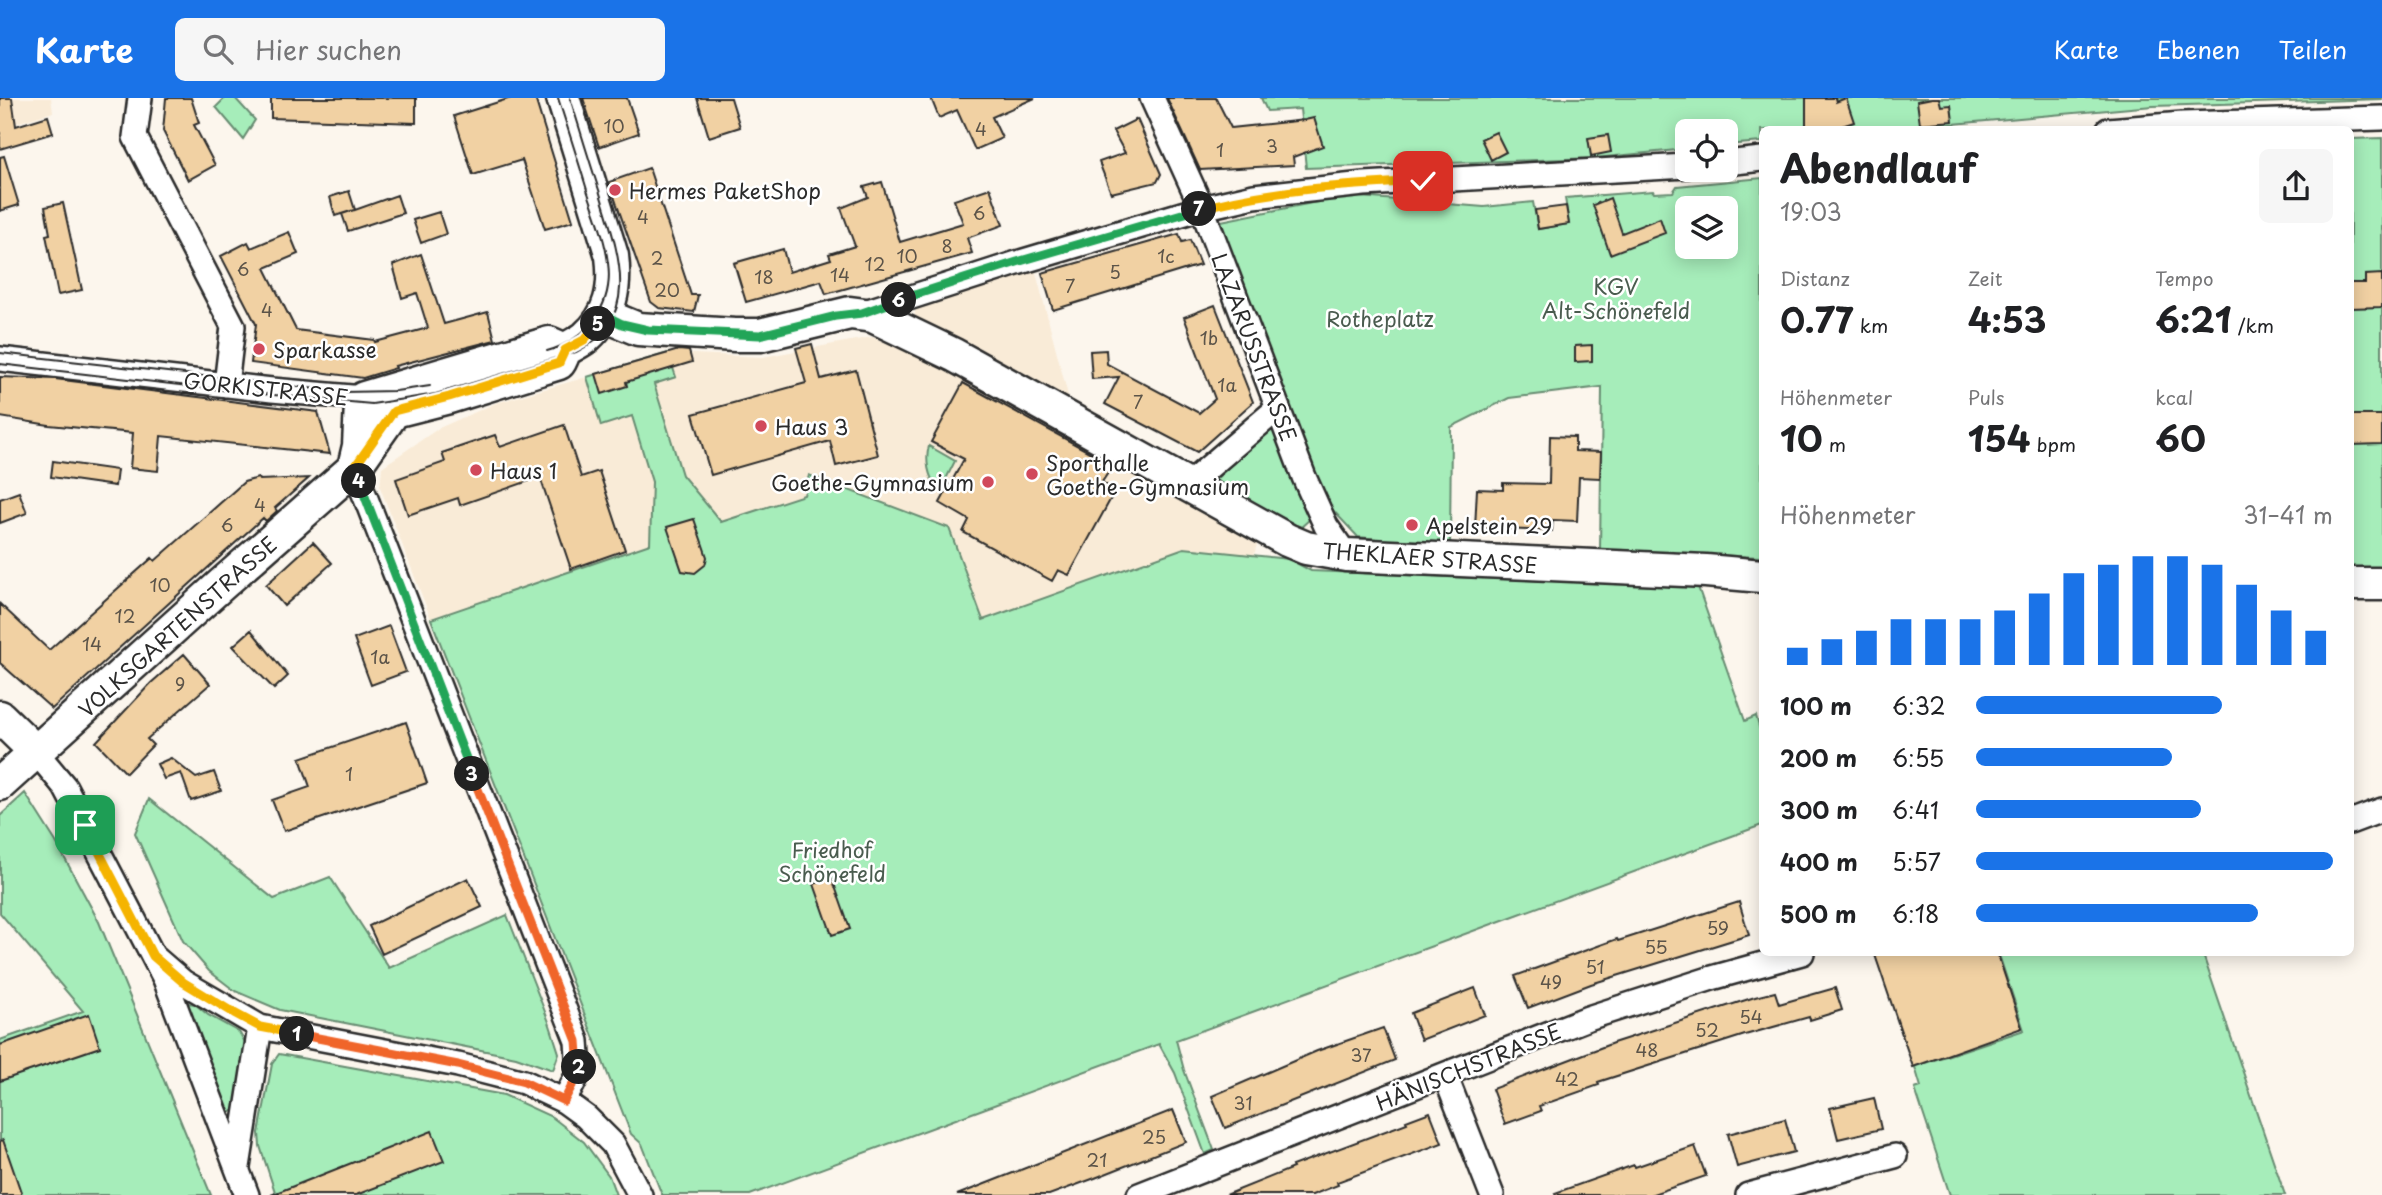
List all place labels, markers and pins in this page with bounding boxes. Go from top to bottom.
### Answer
pin [1393,151,1453,211]
place label: Hermes PaketShop [629,174,821,206]
marker: Hermes PaketShop [607,182,623,198]
pin: 7 [1182,192,1216,226]
pin: 6 [881,282,916,318]
pin: 5 [580,306,616,342]
place label: Sparkasse [273,333,377,365]
marker: Sparkasse [251,341,267,357]
place label: Haus 3 [775,410,848,442]
marker: Haus 3 [753,418,769,434]
place label: Sporthalle Goethe-Gymnasium [1046,446,1249,502]
place label: Haus 1 [490,454,557,486]
marker: Haus 1 [468,462,484,478]
pin: 4 [342,464,376,498]
place label: Goethe-Gymnasium [771,466,974,498]
marker: Sporthalle Goethe-Gymnasium [1024,466,1040,482]
marker: Goethe-Gymnasium [980,474,996,490]
place label: Apelstein 29 [1426,509,1552,541]
marker: Apelstein 29 [1404,517,1420,533]
pin: 3 [454,756,490,792]
pin [55,795,115,855]
pin: 1 [280,1016,314,1052]
pin: 2 [562,1049,596,1084]

